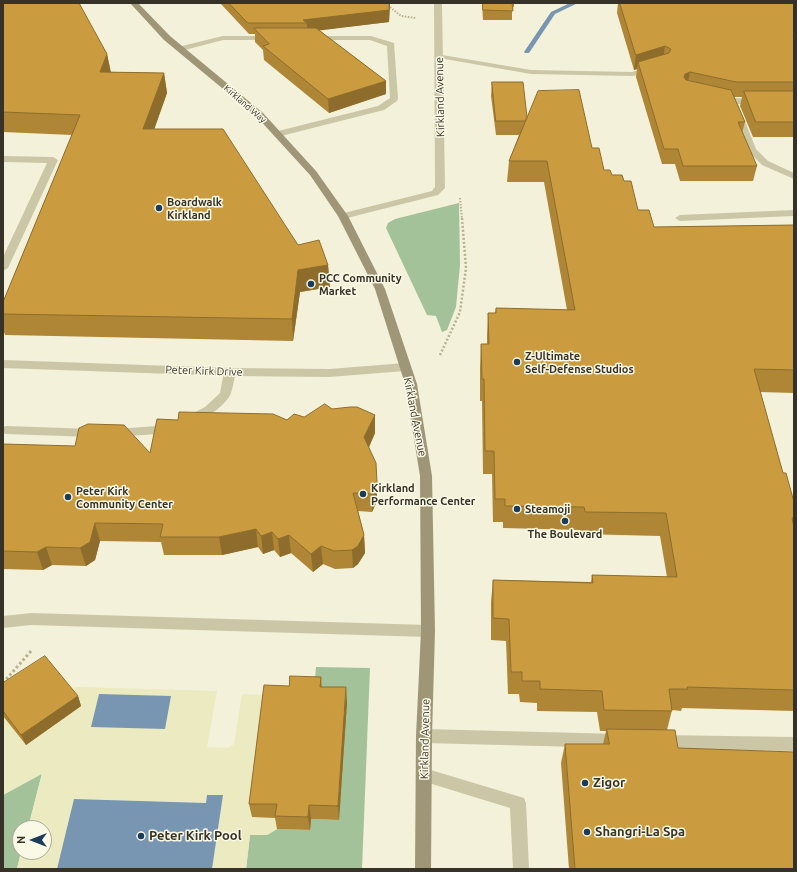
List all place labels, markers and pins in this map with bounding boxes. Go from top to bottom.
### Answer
place label: Boardwalk Kirkland [167,195,222,221]
marker: Boardwalk Kirkland [154,203,164,213]
place label: PCC Community Market [319,271,401,297]
marker: PCC Community Market [306,279,316,289]
place label: Z-Ultimate Self-Defense Studios [525,349,634,375]
marker: Z-Ultimate Self-Defense Studios [512,357,522,367]
place label: Kirkland Performance Center [371,481,475,507]
place label: Peter Kirk Community Center [76,484,173,510]
marker: Kirkland Performance Center [358,489,368,499]
marker: Peter Kirk Community Center [63,492,73,502]
place label: Steamoji [525,502,570,516]
marker: Steamoji [512,504,522,514]
marker: The Boulevard [560,516,570,526]
place label: The Boulevard [528,527,602,541]
place label: Zigor [593,775,625,791]
marker: Zigor [580,778,590,788]
place label: Shangri-La Spa [595,824,685,840]
marker: Shangri-La Spa [582,827,592,837]
place label: Peter Kirk Pool [149,828,242,844]
marker: Peter Kirk Pool [136,831,146,841]

